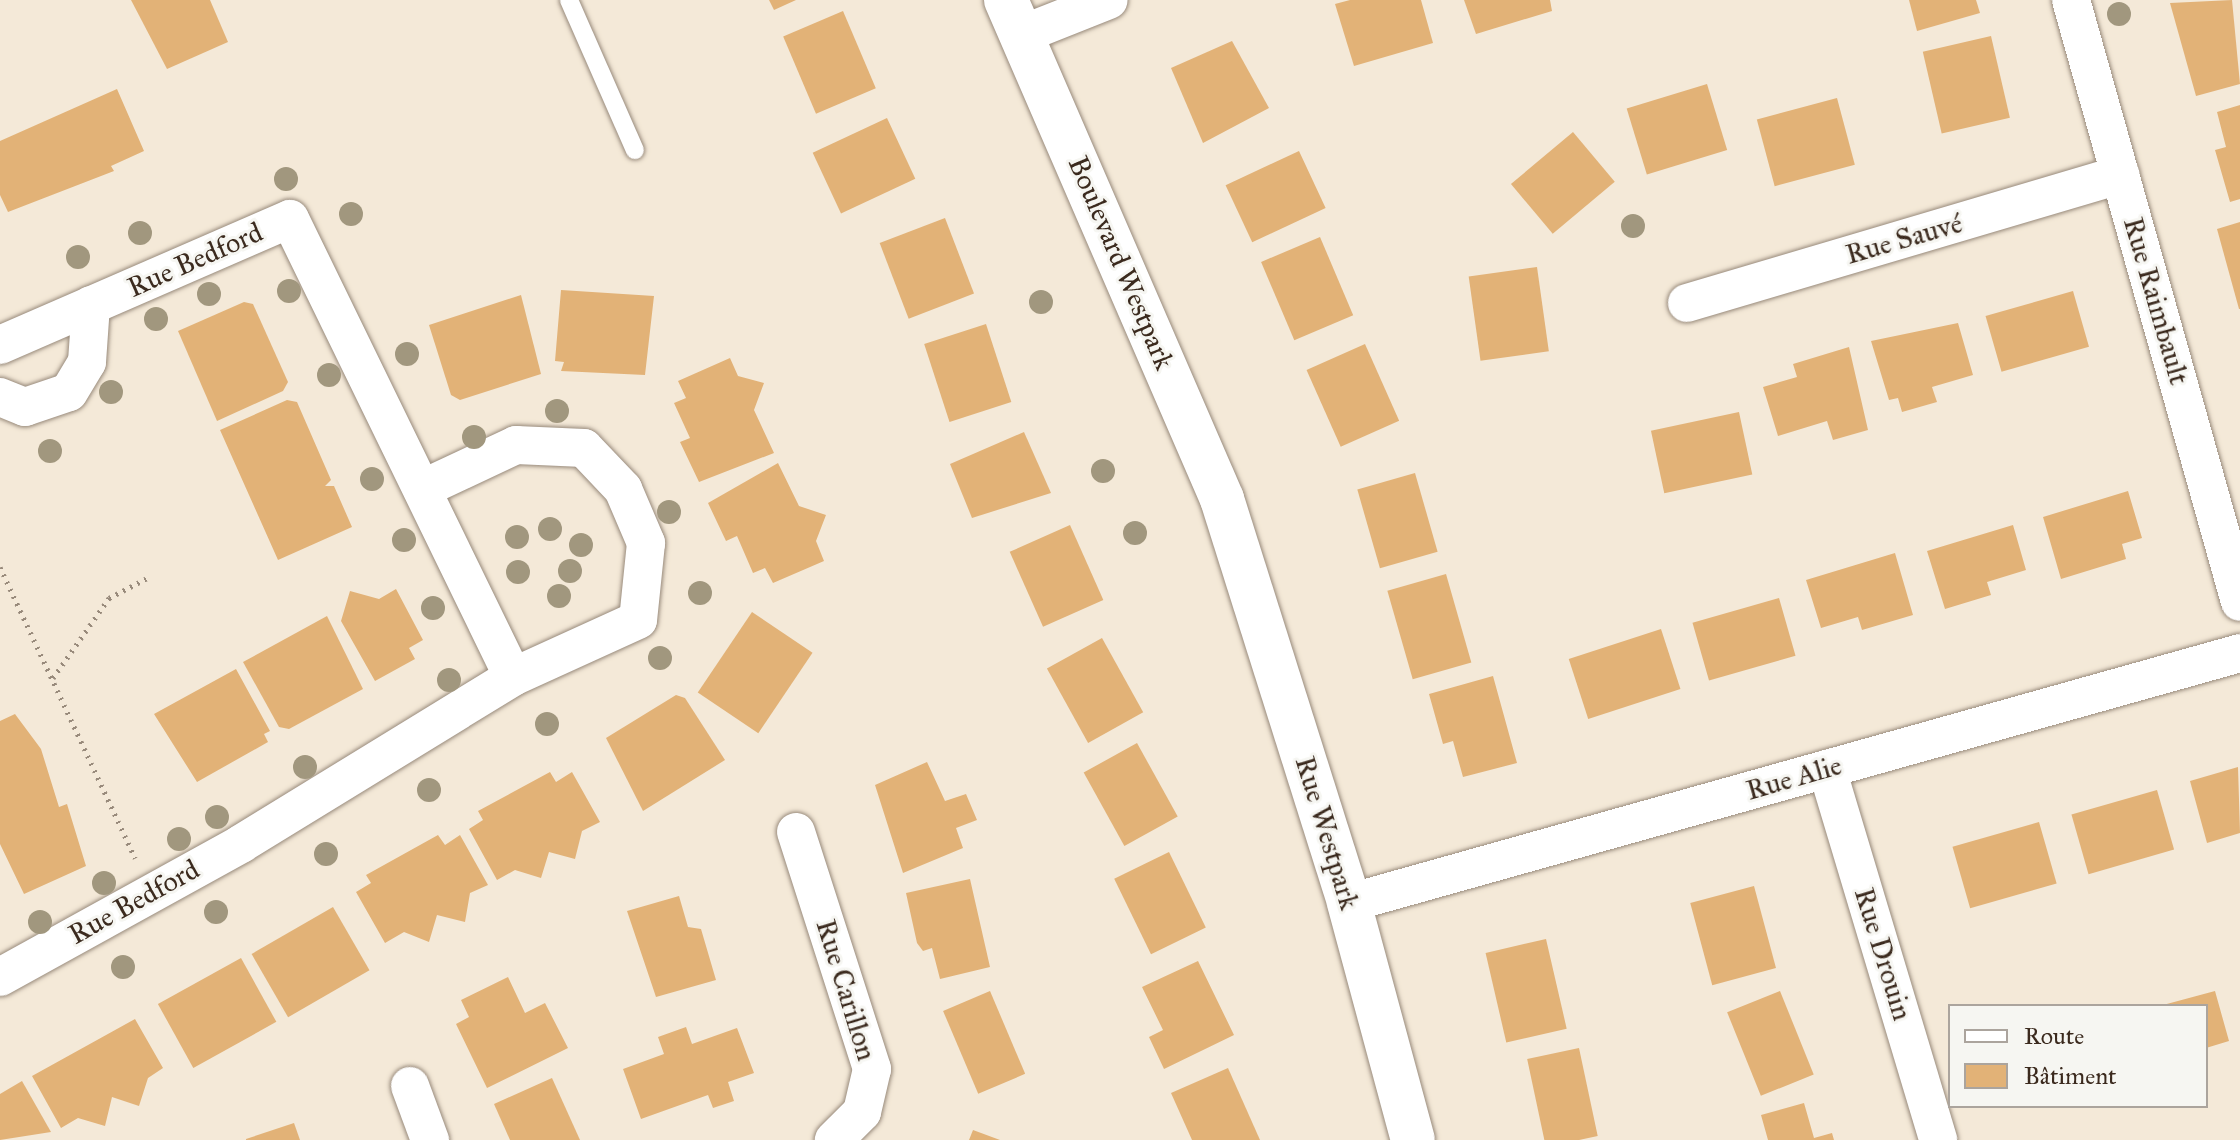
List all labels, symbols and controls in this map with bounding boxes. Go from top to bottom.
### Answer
street label: Boulevard Westpark [1061,151,1181,375]
street label: Rue Sauvé [1842,206,1966,272]
street label: Rue Raimbault [2116,214,2196,388]
street label: Rue Bedford [122,215,268,305]
street label: Rue Alie [1742,748,1846,808]
street label: Rue Westpark [1288,752,1366,914]
street label: Rue Bedford [63,852,205,952]
street label: Rue Drouin [1847,884,1919,1024]
street label: Rue Carillon [809,915,883,1065]
legend [1948,1004,2208,1108]
text: Route [2024,1021,2084,1051]
text: Bâtiment [2024,1061,2117,1091]

